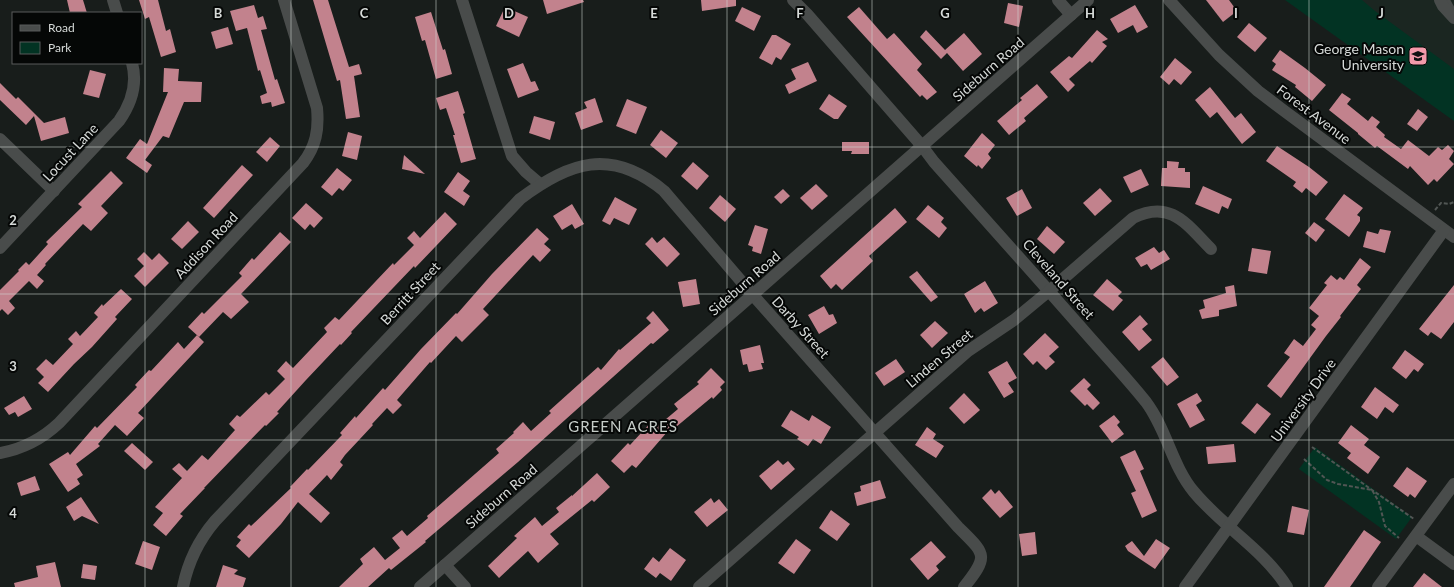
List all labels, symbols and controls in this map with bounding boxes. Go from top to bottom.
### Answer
text: B [214,5,223,21]
text: C [360,5,369,21]
text: D [504,5,514,21]
text: E [650,5,658,21]
text: F [796,5,804,21]
text: G [940,5,950,21]
text: H [1085,5,1095,21]
text: I [1234,5,1238,21]
text: J [1378,5,1384,21]
legend [12,12,142,64]
text: Road [48,20,75,35]
street label: Sideburn Road [949,33,1027,105]
text: Park [48,40,72,55]
place label: George Mason University [1314,40,1405,73]
school or university icon: George Mason University [1407,45,1429,67]
street label: Forest Avenue [1274,81,1354,147]
street label: Locust Lane [39,119,101,185]
street label: Addison Road [171,208,241,282]
text: 2 [9,212,17,228]
street label: Cleveland Street [1020,235,1098,323]
street label: Sideburn Road [705,247,783,319]
street label: Berritt Street [377,258,443,328]
street label: Darby Street [769,293,833,361]
street label: Linden Street [902,325,976,391]
street label: University Drive [1267,355,1339,445]
text: 3 [9,358,17,374]
district label: GREEN ACRES [568,417,678,435]
street label: Sideburn Road [462,460,540,532]
text: 4 [9,505,17,521]

